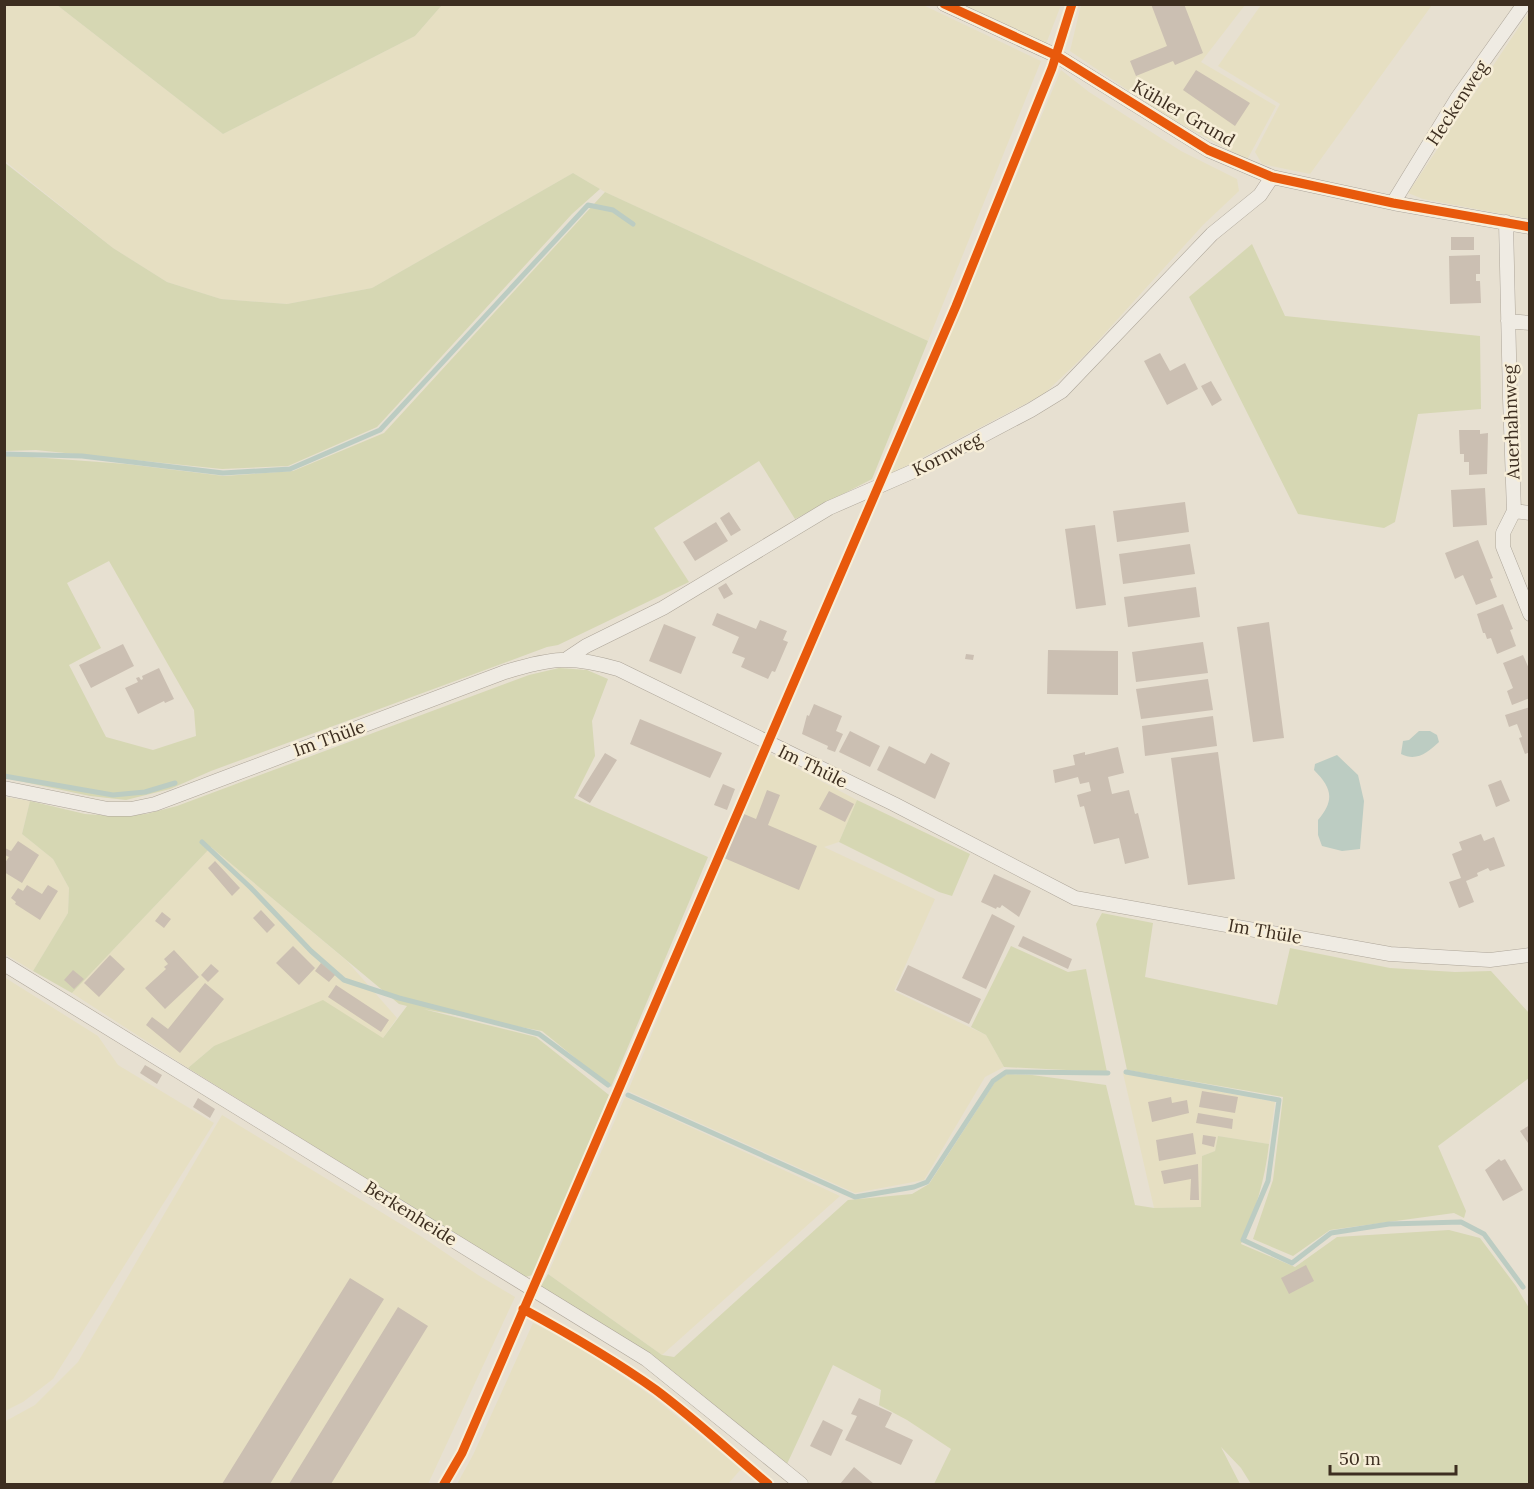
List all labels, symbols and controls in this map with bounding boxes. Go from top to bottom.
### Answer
street label: Heckenweg [1421,55,1494,150]
street label: Kühler Grund [1129,74,1240,152]
street label: Auerhahnweg [1497,363,1525,481]
street label: Kornweg [908,426,987,481]
street label: Im Thüle [290,714,368,762]
street label: Im Thüle [775,739,852,793]
street label: Im Thüle [1226,913,1304,949]
street label: Berkenheide [360,1175,462,1251]
scale bar [1330,1438,1456,1476]
text: 50 m [1339,1447,1381,1470]

